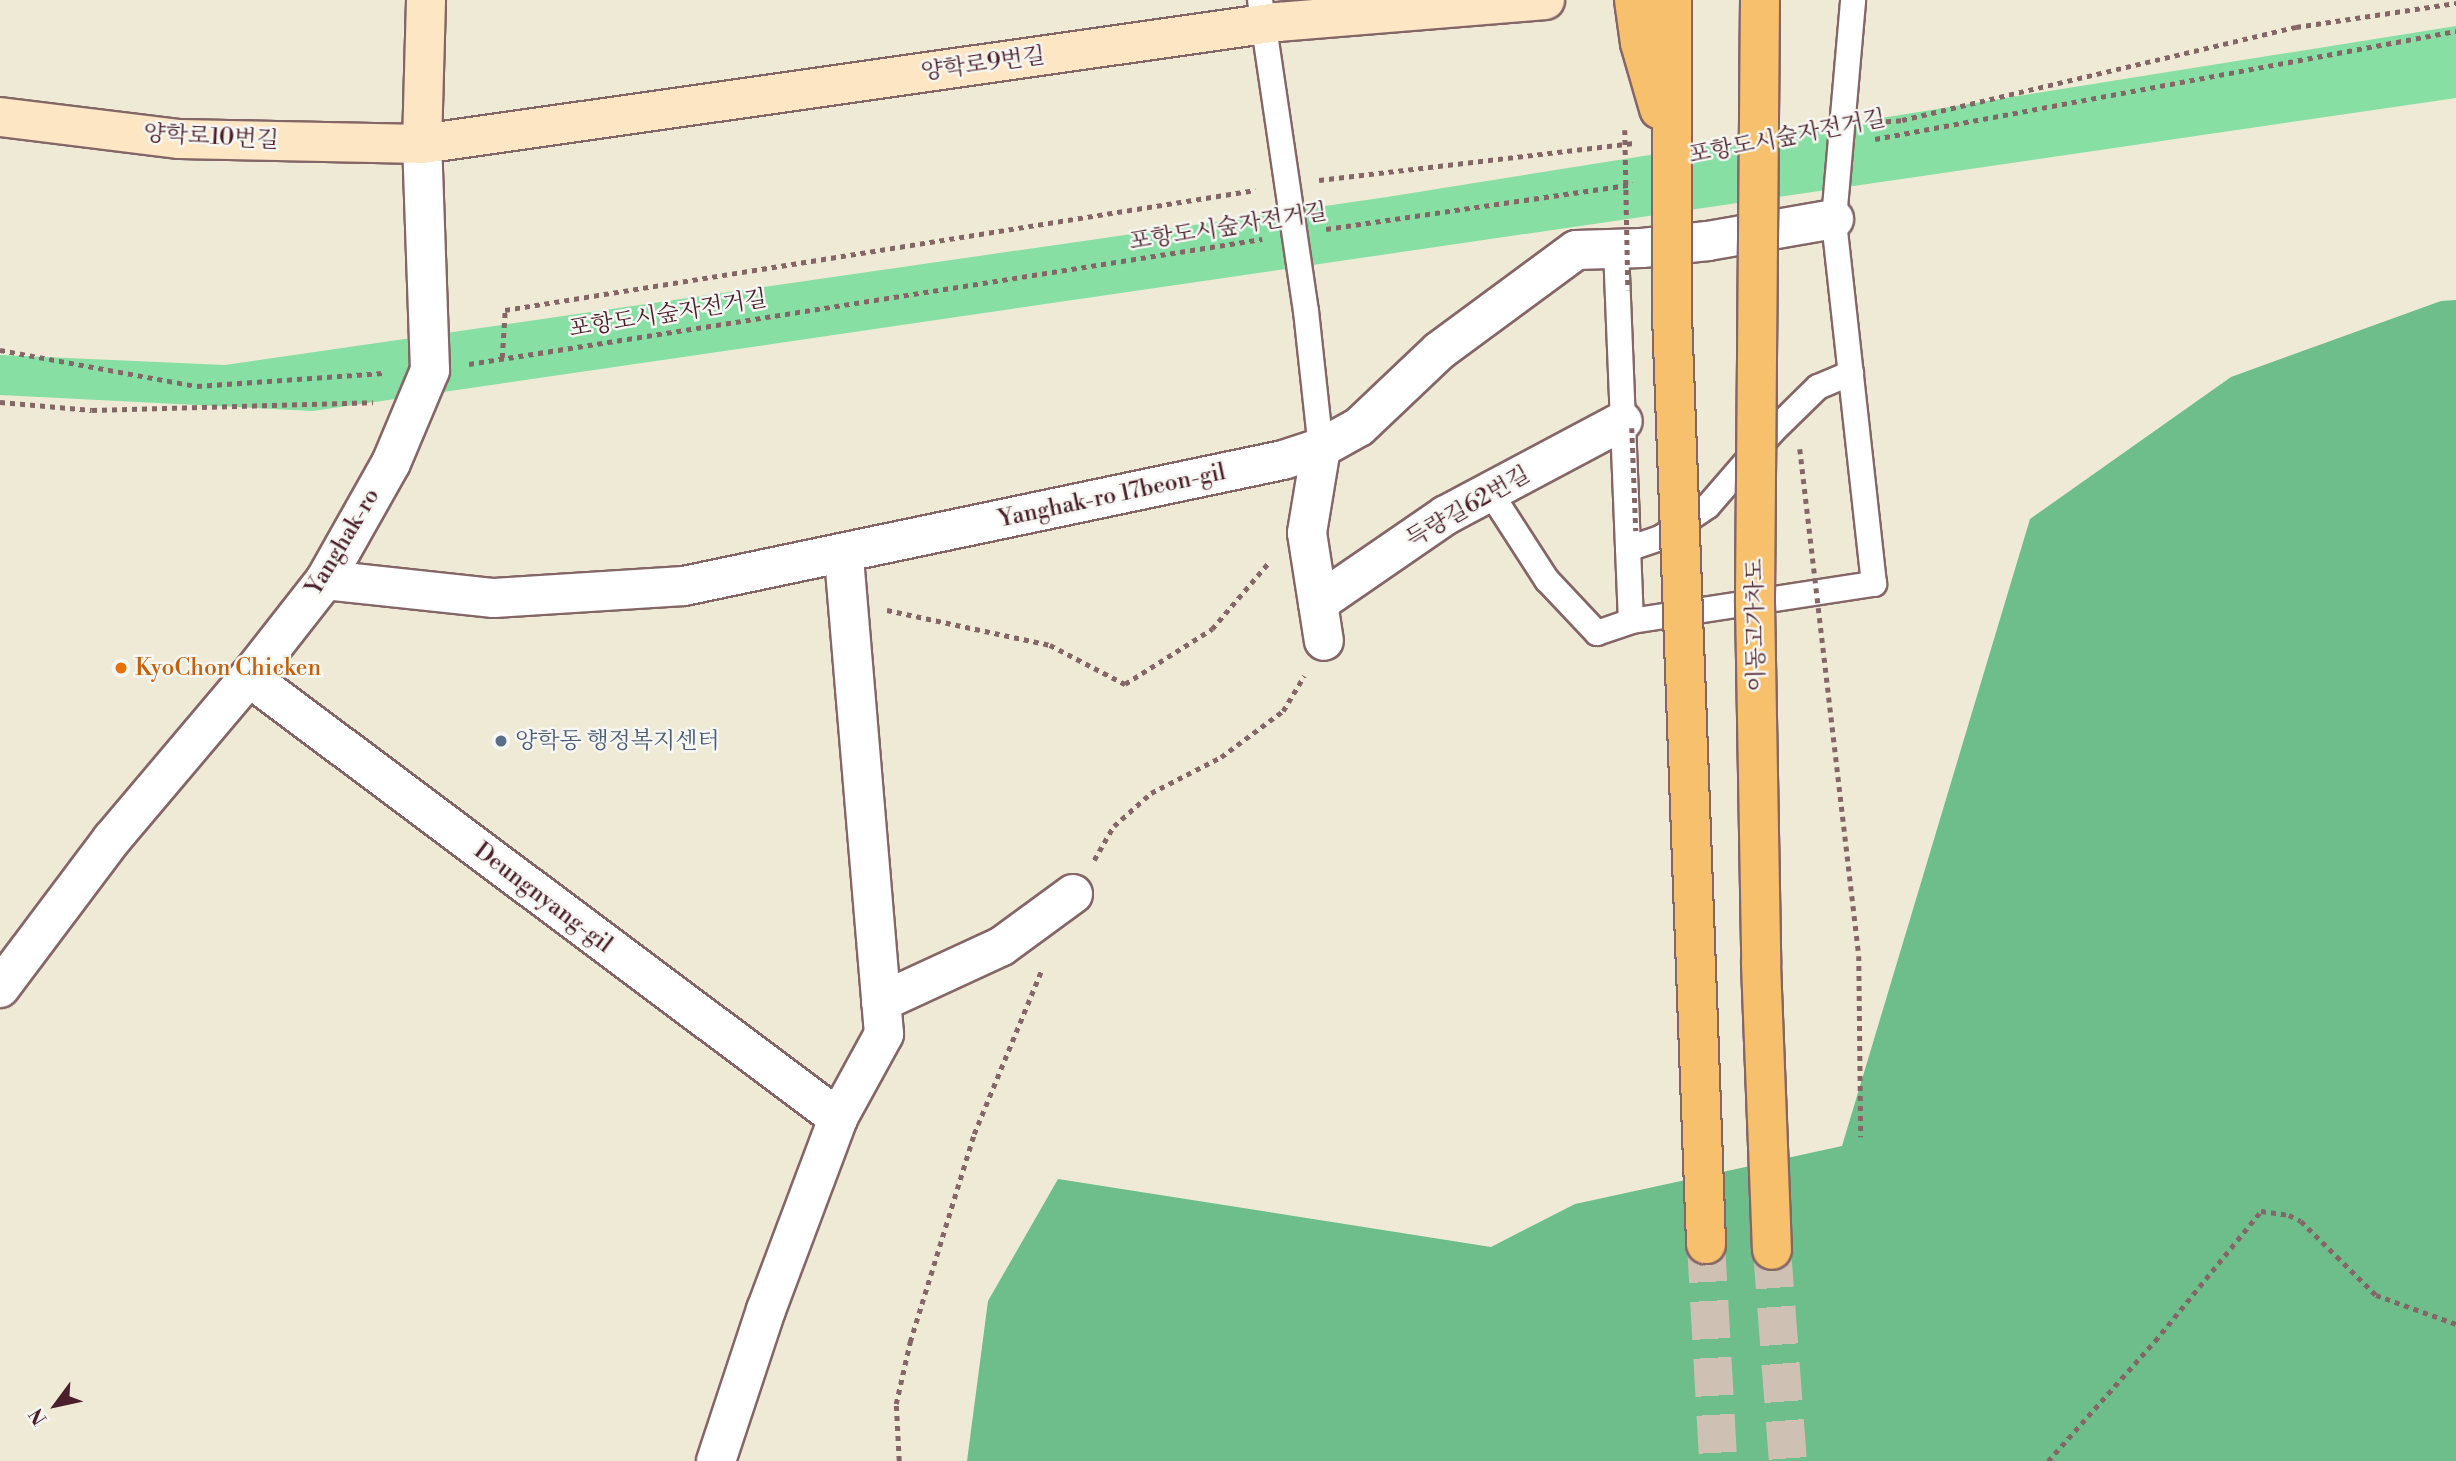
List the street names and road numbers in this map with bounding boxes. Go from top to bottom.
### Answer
street label: 양학로9번길 [919,42,1047,86]
street label: 포항도시숲자전거길 [1686,104,1888,170]
street label: 양학로10번길 [143,120,279,154]
street label: 포항도시숲자전거길 [1127,198,1329,256]
street label: 포항도시숲자전거길 [567,285,769,343]
street label: Yanghak-ro 17beon-gil [996,458,1228,534]
street label: 득량길62번길 [1401,461,1535,553]
street label: Yanghak-ro [300,484,386,600]
street label: 이동고가차도 [1741,558,1771,692]
street label: Deungnyang-gil [469,837,617,959]

